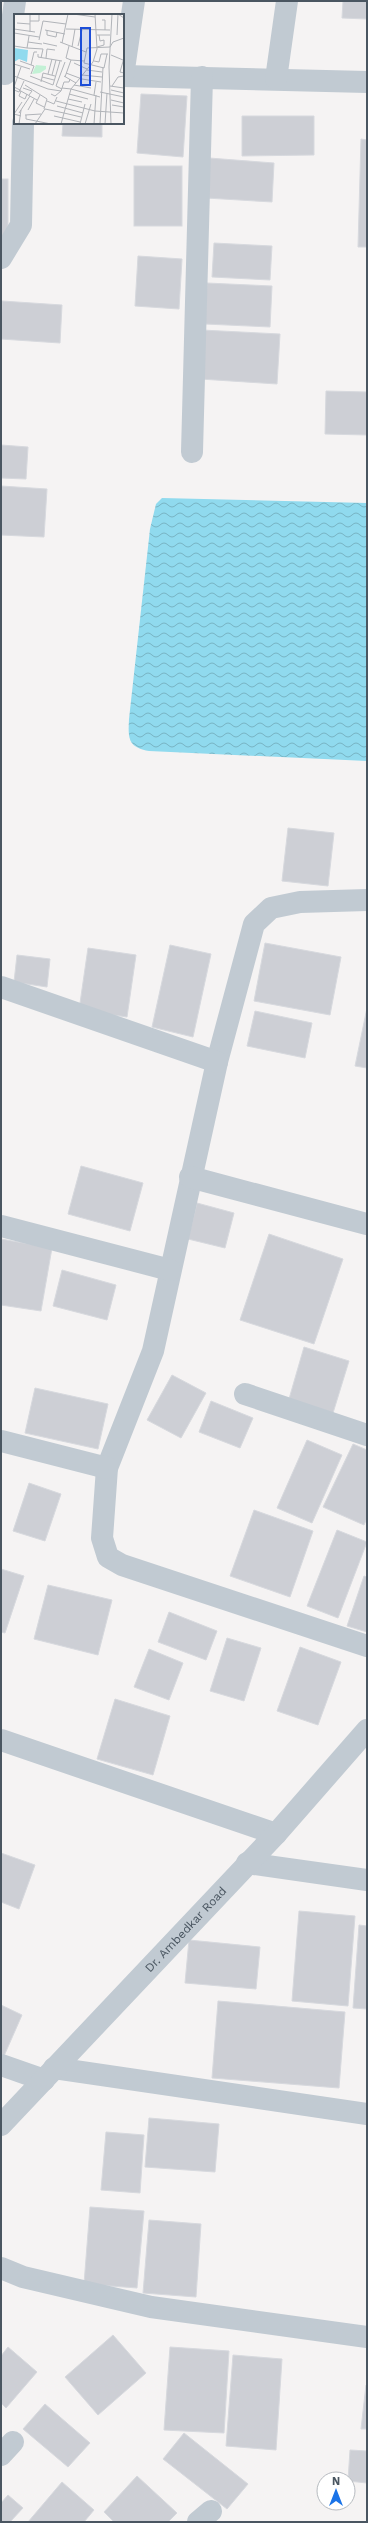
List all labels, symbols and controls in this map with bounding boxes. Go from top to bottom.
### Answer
inset map [14,14,124,124]
street label: Dr. Ambedkar Road [142,1884,229,1975]
north arrow [316,2471,356,2511]
text: N [332,2475,340,2488]

